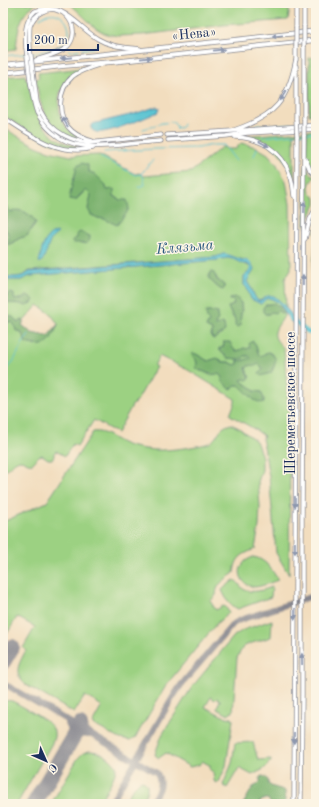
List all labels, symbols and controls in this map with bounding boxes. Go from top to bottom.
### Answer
street label: «Нева» [171,25,217,43]
scale bar [28,26,98,52]
one-way arrow [271,32,283,39]
text: 200 m [34,35,68,47]
one-way arrow [213,47,225,54]
one-way arrow [60,55,73,61]
one-way arrow [140,55,152,61]
one-way arrow [280,90,287,102]
one-way arrow [62,116,69,128]
one-way arrow [258,141,269,147]
one-way arrow [300,201,307,213]
water label: Клязьма [155,238,214,258]
one-way arrow [300,273,306,286]
street label: Шереметьевское шоссе [284,331,298,475]
one-way arrow [292,496,298,509]
one-way arrow [292,542,298,555]
one-way arrow [292,608,298,621]
one-way arrow [299,652,305,665]
one-way arrow [291,732,297,745]
north arrow [26,741,66,781]
text: С [46,761,58,773]

